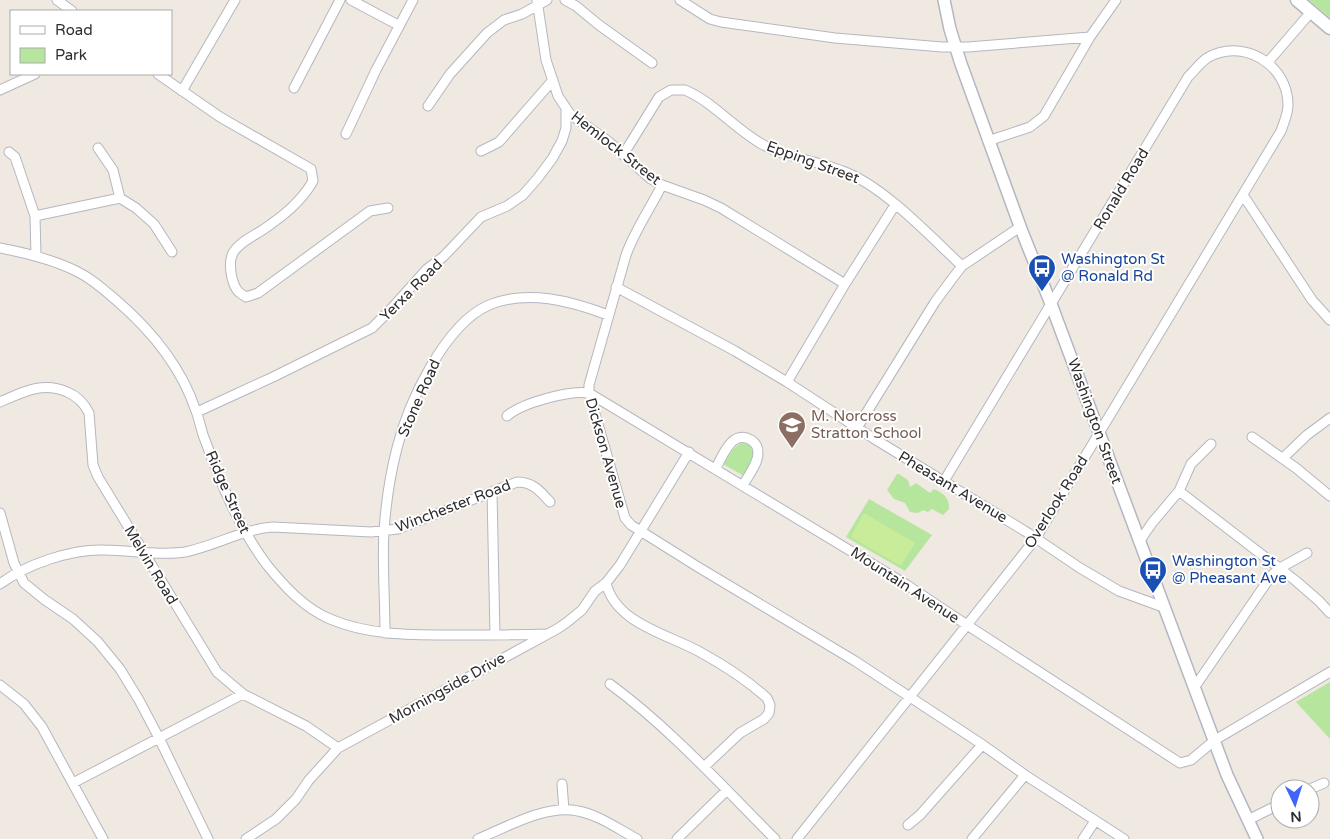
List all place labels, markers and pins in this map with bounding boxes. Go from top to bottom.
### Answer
place label: Washington St @ Ronald Rd [1061,250,1165,285]
bus stop icon: Washington St @ Ronald Rd [1027,253,1057,292]
place label: M. Norcross Stratton School [811,407,922,442]
school or university icon: M. Norcross Stratton School [777,410,807,449]
place label: Washington St @ Pheasant Ave [1172,552,1287,587]
bus stop icon: Washington St @ Pheasant Ave [1138,555,1168,594]

